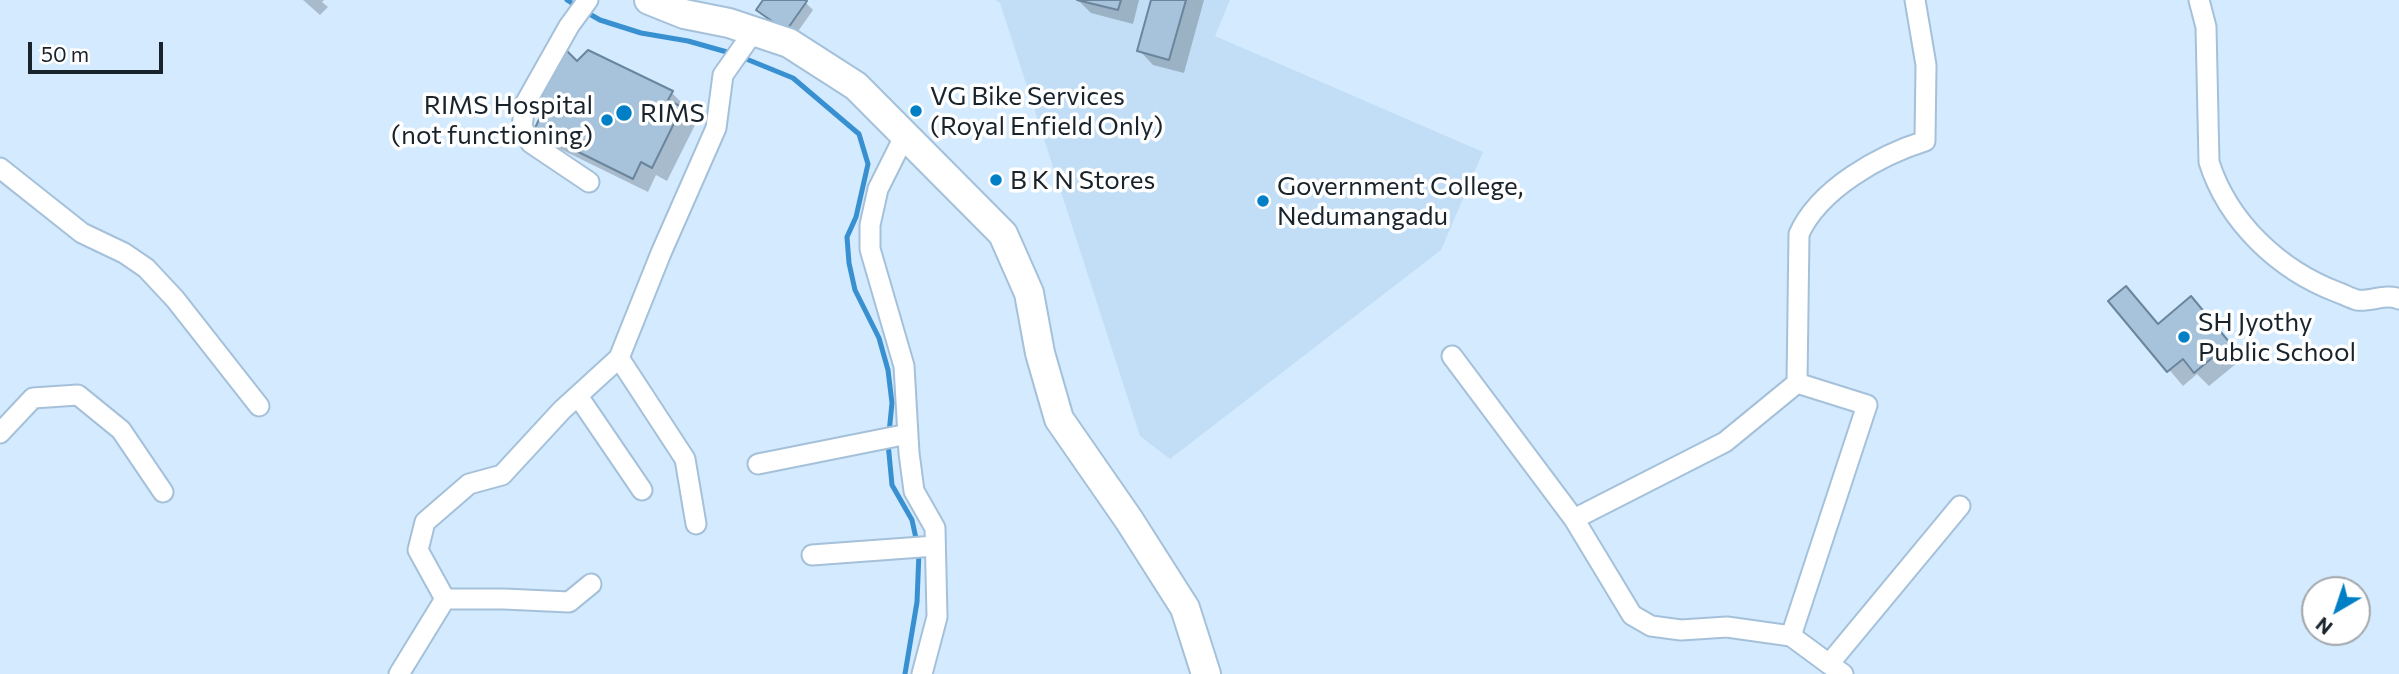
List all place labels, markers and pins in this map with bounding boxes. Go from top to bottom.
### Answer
place label: VG Bike Services (Royal Enfield Only) [930,80,1163,142]
place label: RIMS Hospital (not functioning) [391,89,593,150]
place label: RIMS [640,97,705,129]
marker: RIMS [614,103,634,123]
marker: VG Bike Services (Royal Enfield Only) [908,103,924,119]
marker: RIMS Hospital (not functioning) [599,112,615,128]
place label: B K N Stores [1010,164,1155,196]
place label: Government College, Nedumangadu [1277,170,1524,232]
marker: B K N Stores [988,172,1004,188]
marker: Government College, Nedumangadu [1255,193,1271,209]
place label: SH Jyothy Public School [2198,306,2356,368]
marker: SH Jyothy Public School [2176,329,2192,345]

